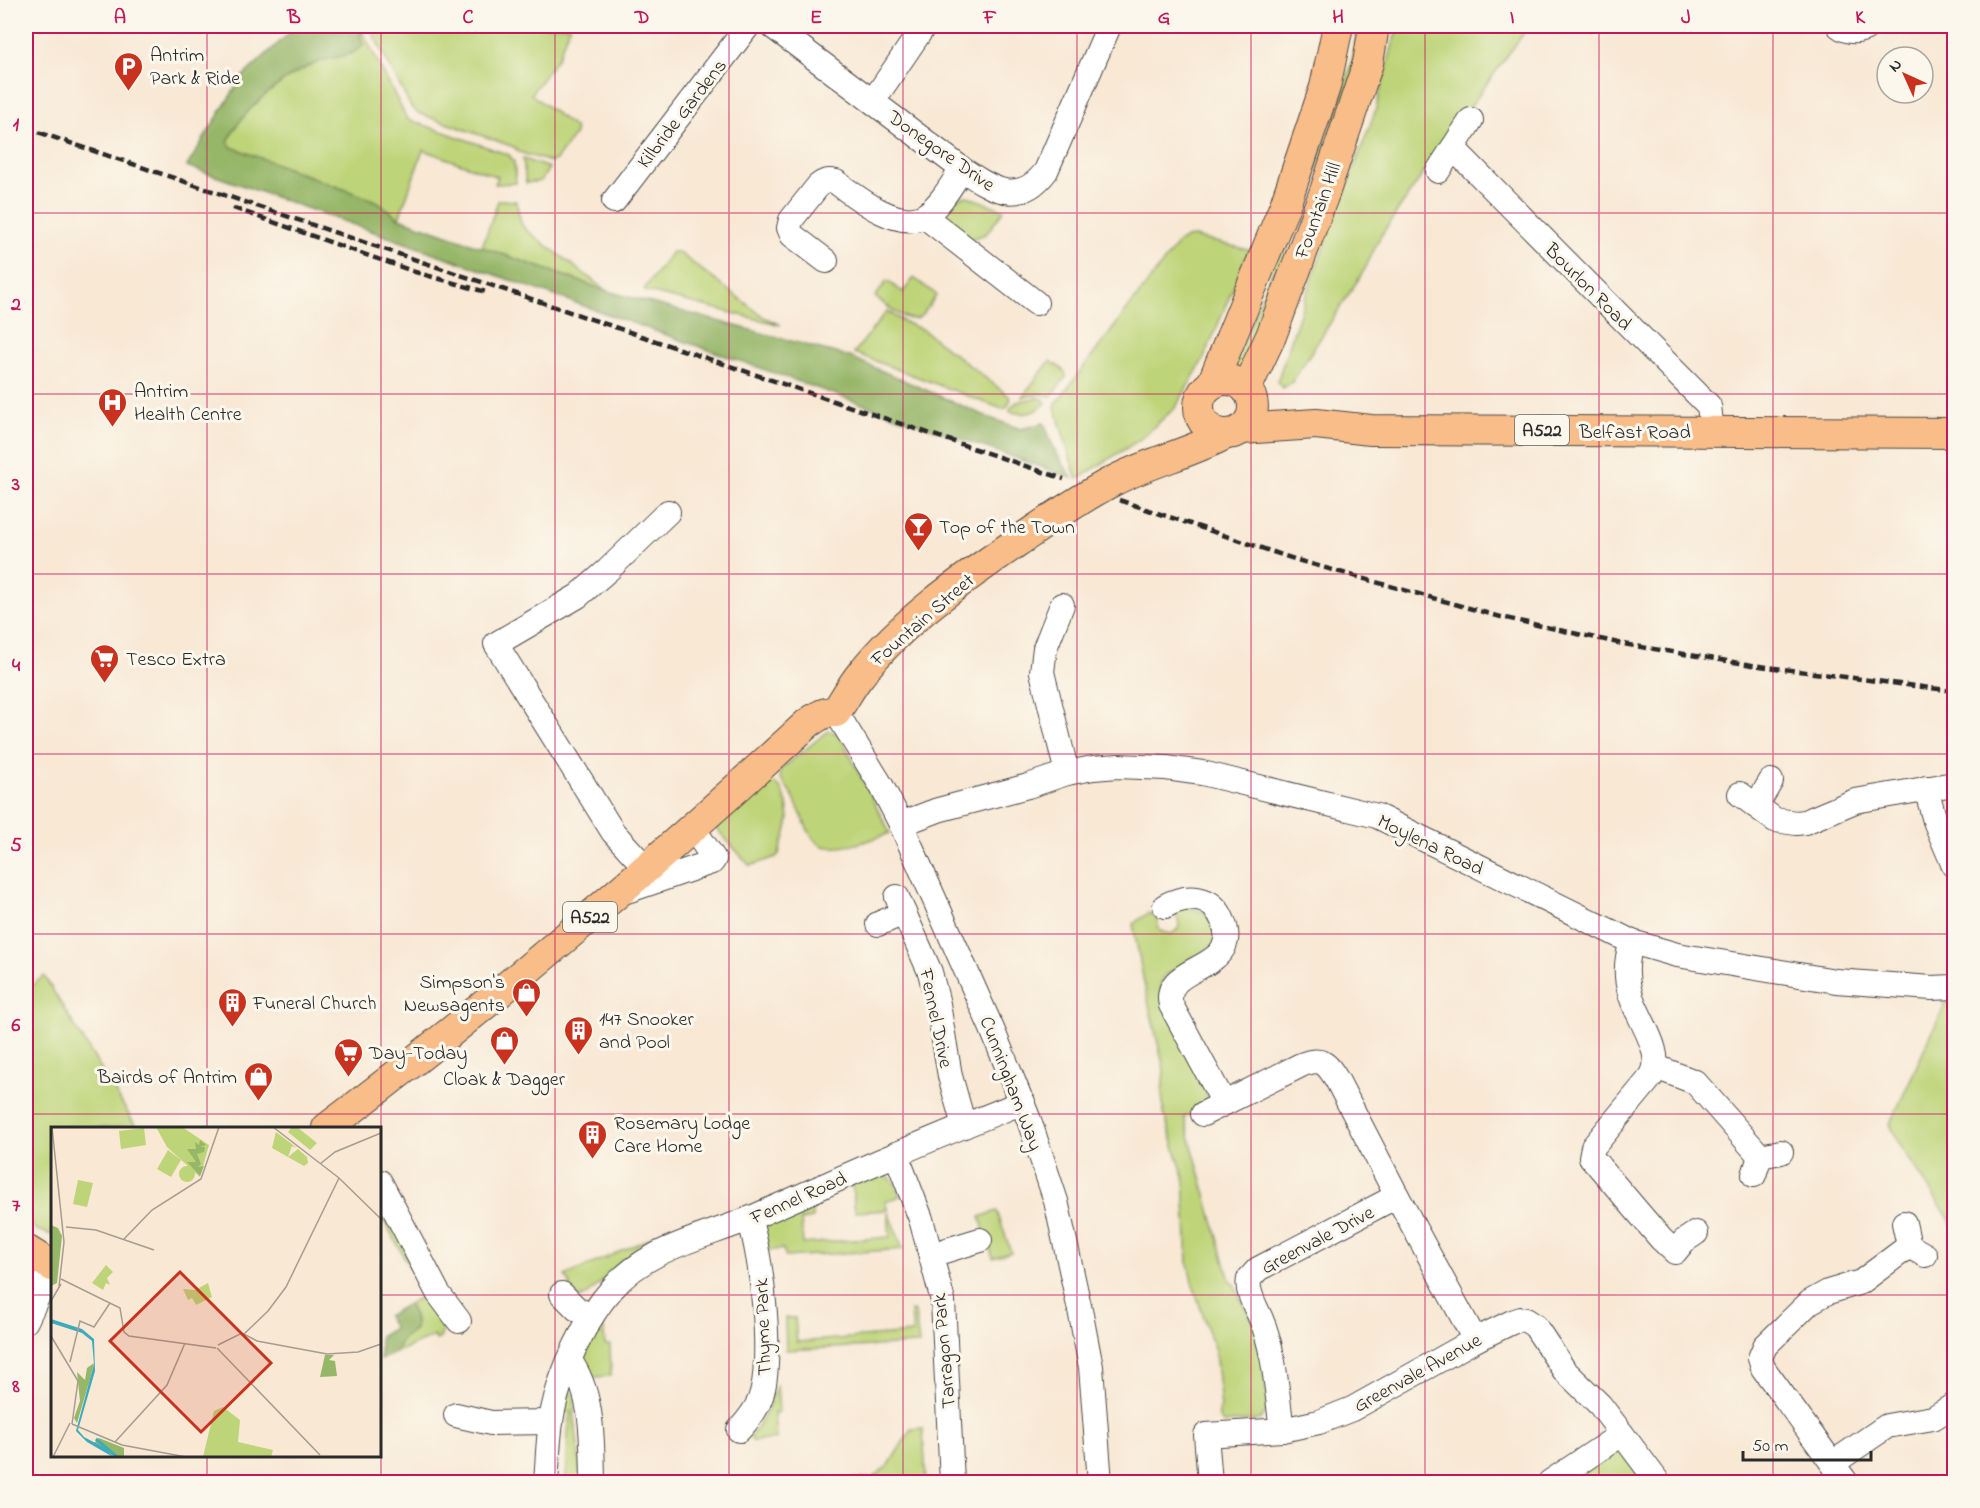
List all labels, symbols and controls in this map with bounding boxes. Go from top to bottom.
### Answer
text: A [114,4,126,33]
text: B [286,4,301,33]
text: C [463,4,474,33]
text: D [634,4,649,33]
text: E [810,4,822,33]
text: F [983,4,997,33]
text: G [1158,4,1171,33]
text: H [1332,4,1344,33]
text: I [1510,4,1515,33]
text: J [1681,4,1691,33]
text: K [1855,4,1866,33]
place label: Antrim Park & Ride [150,42,240,94]
north arrow [1875,45,1935,105]
parking icon: Antrim Park & Ride [113,50,145,92]
text: N [1883,53,1908,78]
street label: Kilbride Gardens [631,54,735,175]
street label: Donegore Drive [880,104,1000,201]
text: 1 [13,111,20,140]
street label: Fountain Hill [1288,159,1350,264]
street label: Bourlon Road [1536,237,1638,338]
text: 2 [10,291,21,320]
place label: Antrim Health Centre [134,378,242,430]
hospital icon: Antrim Health Centre [97,386,129,428]
road number: A522 [1515,415,1569,445]
street label: Belfast Road [1578,419,1691,448]
text: 3 [11,471,20,500]
bar icon: Top of the Town [902,510,934,552]
place label: Top of the Town [939,514,1075,543]
street label: Fountain Street [865,567,982,675]
supermarket icon: Tesco Extra [89,642,121,684]
place label: Tesco Extra [126,646,226,675]
text: 4 [12,652,21,681]
street label: Moylena Road [1372,808,1488,885]
text: 5 [10,832,22,861]
road number: A522 [563,902,617,932]
street label: Fennel Drive [910,965,959,1071]
place label: Simpson's Newsagents [404,969,505,1022]
shop icon: Simpson's Newsagents [510,976,542,1018]
building icon: Funeral Church [216,986,248,1028]
place label: Funeral Church [252,990,377,1019]
place label: 147 Snooker and Pool [599,1006,694,1058]
text: 6 [12,1012,21,1041]
street label: Cunningham Way [970,1012,1049,1156]
building icon: 147 Snooker and Pool [562,1014,594,1056]
shop icon: Cloak & Dagger [488,1024,520,1066]
supermarket icon: Day-Today [332,1036,364,1078]
place label: Day-Today [368,1040,467,1069]
shop icon: Bairds of Antrim [242,1060,274,1102]
place label: Bairds of Antrim [97,1064,237,1093]
place label: Cloak & Dagger [443,1066,566,1096]
place label: Rosemary Lodge Care Home [614,1110,750,1162]
building icon: Rosemary Lodge Care Home [577,1118,609,1160]
inset map [51,1127,381,1457]
street label: Fennel Road [745,1165,852,1234]
text: 7 [12,1192,21,1221]
street label: Greenvale Drive [1257,1199,1380,1283]
street label: Thyme Park [748,1277,781,1376]
street label: Tarragon Park [926,1291,966,1410]
street label: Greenvale Avenue [1349,1327,1487,1421]
text: 8 [11,1373,20,1402]
scale bar [1743,1424,1870,1462]
text: 50 m [1752,1434,1789,1460]

